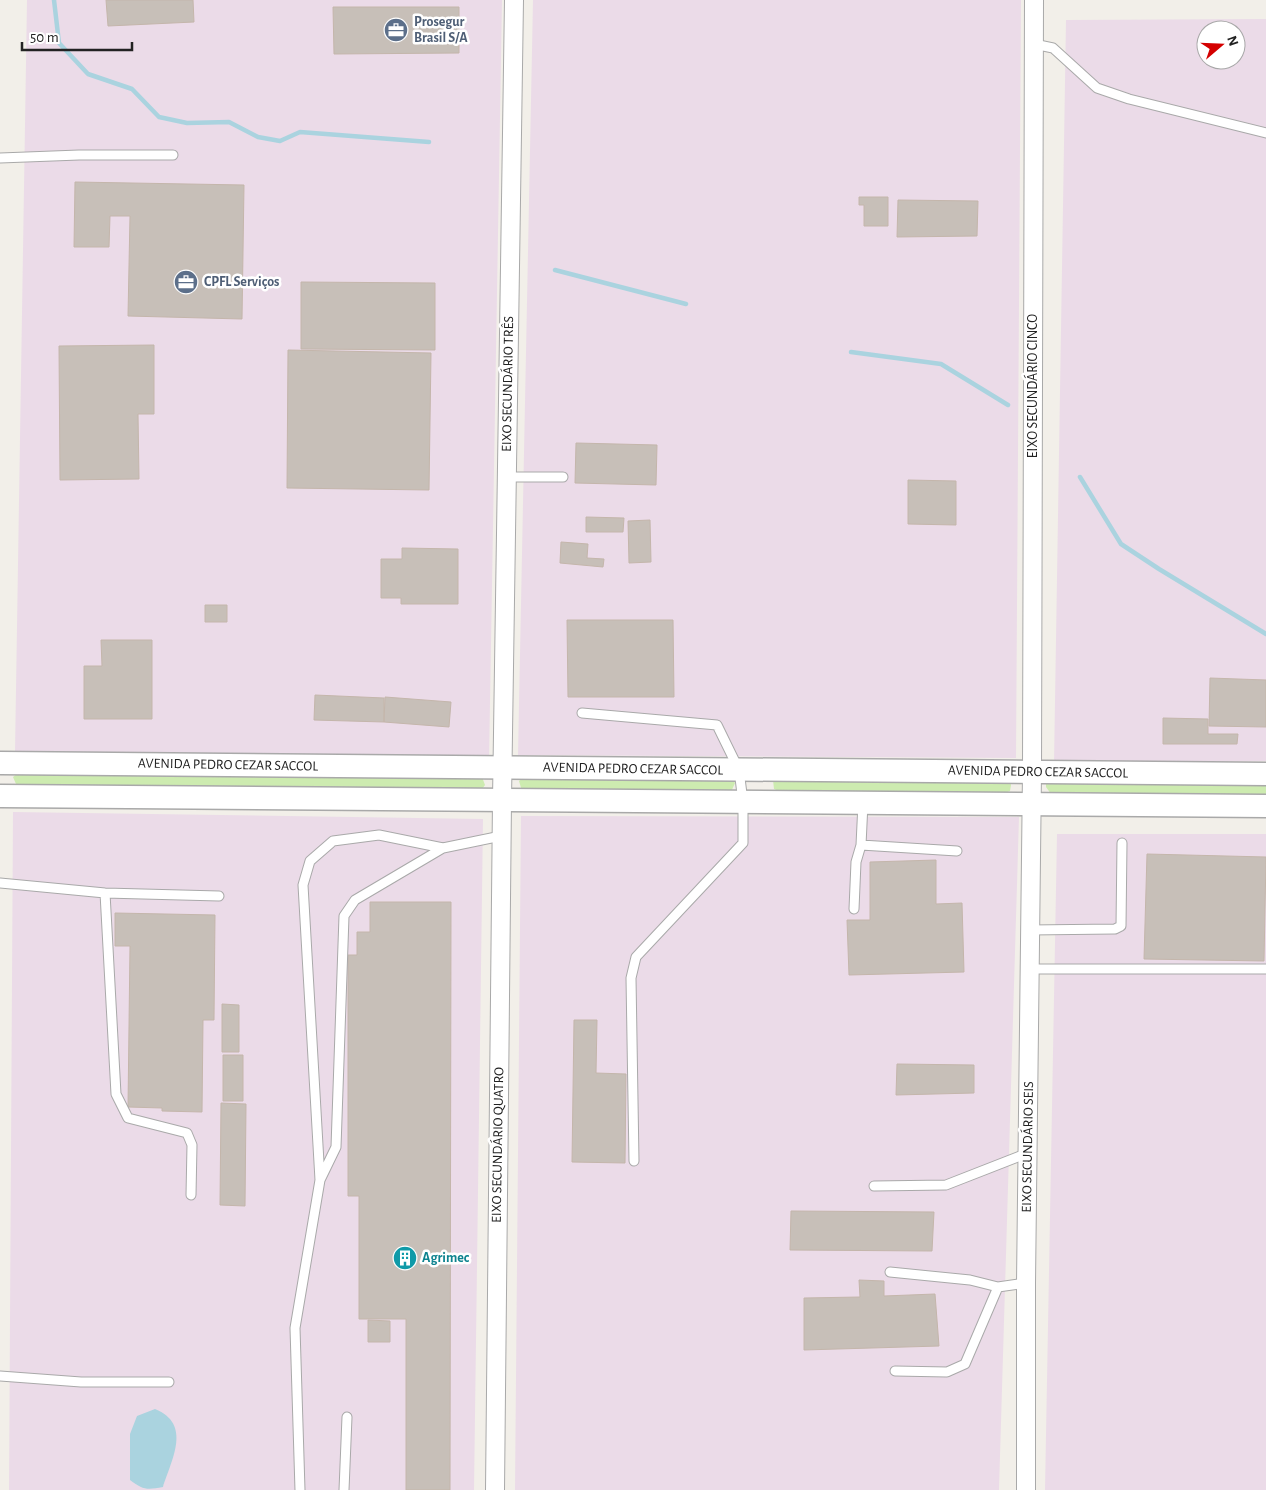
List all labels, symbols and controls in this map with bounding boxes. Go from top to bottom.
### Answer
place label: Prosegur Brasil S/A [414,15,468,45]
office icon: Prosegur Brasil S/A [383,17,409,43]
scale bar [22,20,132,52]
north arrow [1196,20,1246,70]
text: 50 m [30,30,59,45]
text: N [1224,34,1241,48]
office icon: CPFL Serviços [173,269,199,295]
place label: CPFL Serviços [204,275,279,289]
street label: EIXO SECUNDÁRIO CINCO [1023,314,1040,458]
street label: EIXO SECUNDÁRIO TRÊS [497,316,516,452]
street label: AVENIDA PEDRO CEZAR SACCOL [138,756,318,774]
street label: AVENIDA PEDRO CEZAR SACCOL [543,760,723,778]
street label: AVENIDA PEDRO CEZAR SACCOL [948,763,1128,781]
street label: EIXO SECUNDÁRIO QUATRO [487,1067,506,1223]
street label: EIXO SECUNDÁRIO SEIS [1017,1081,1036,1213]
building icon: Agrimec [392,1245,418,1271]
place label: Agrimec [422,1251,470,1265]

